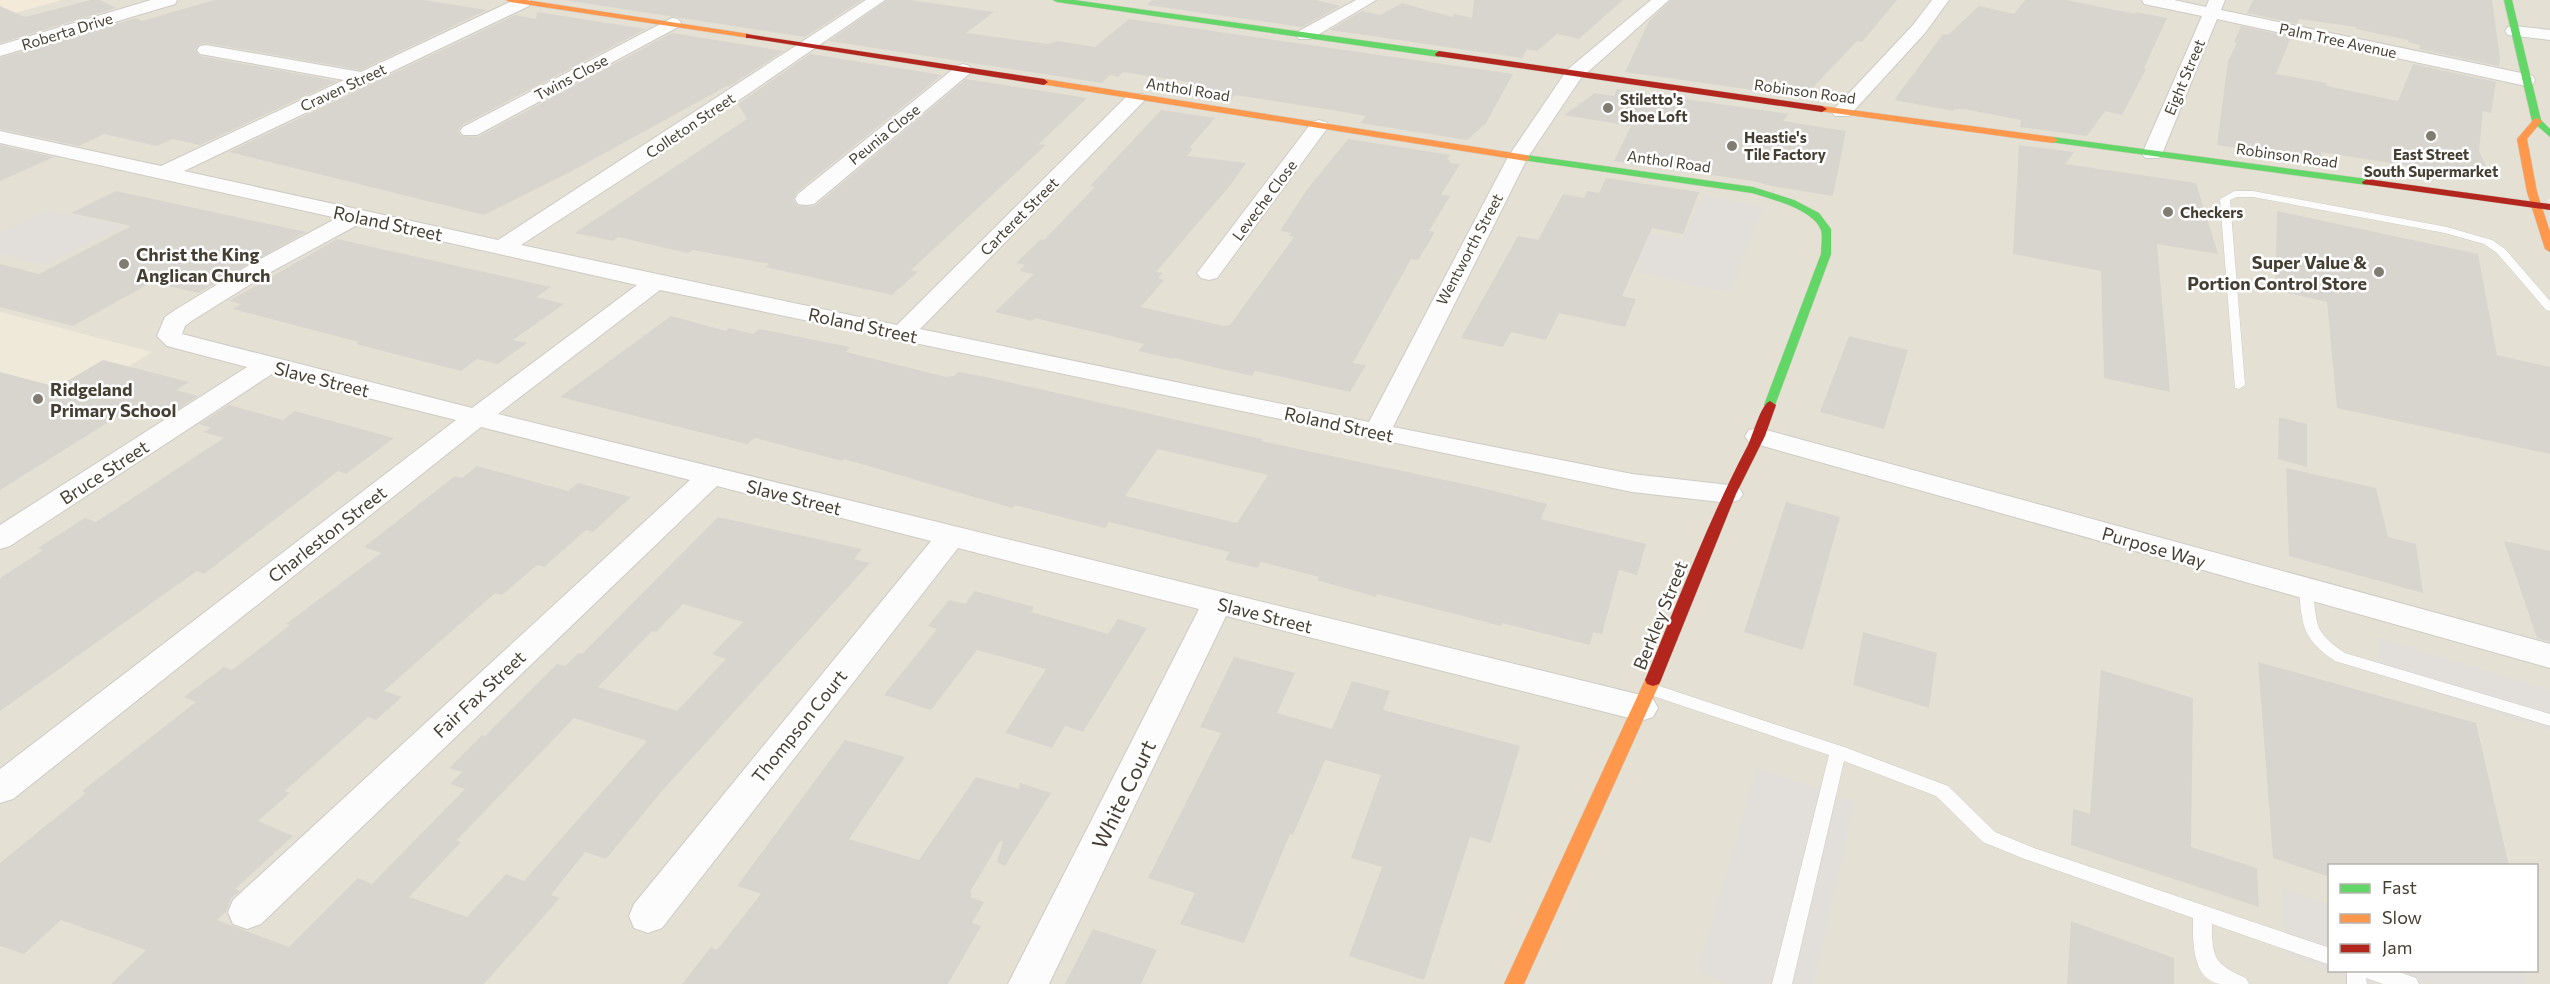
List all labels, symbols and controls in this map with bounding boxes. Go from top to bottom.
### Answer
street label: Roberta Drive [19,9,115,53]
street label: Palm Tree Avenue [2278,19,2399,61]
street label: Eight Street [2160,36,2208,118]
street label: Twins Close [531,50,611,104]
street label: Craven Street [297,59,389,115]
street label: Anthol Road [1145,74,1231,104]
street label: Robinson Road [1753,75,1857,107]
street label: Colleton Street [642,89,738,161]
place label: Stiletto's Shoe Loft [1620,90,1688,125]
street label: Peunia Close [845,100,923,168]
marker: Stiletto's Shoe Loft [1601,101,1615,115]
place label: Heastie's Tile Factory [1744,128,1827,163]
marker: East Street South Supermarket [2424,129,2438,143]
marker: Heastie's Tile Factory [1725,139,1739,153]
street label: Robinson Road [2235,139,2339,171]
place label: East Street South Supermarket [2364,145,2498,180]
street label: Anthol Road [1626,146,1712,176]
street label: Leveche Close [1228,156,1300,244]
street label: Carteret Street [976,173,1062,259]
street label: Wentworth Street [1432,190,1506,308]
street label: Roland Street [331,201,445,245]
place label: Checkers [2180,203,2243,221]
marker: Checkers [2161,205,2175,219]
place label: Christ the King Anglican Church [136,243,271,286]
place label: Super Value & Portion Control Store [2187,251,2367,294]
marker: Christ the King Anglican Church [117,257,131,271]
marker: Super Value & Portion Control Store [2372,265,2386,279]
street label: Roland Street [806,303,920,347]
street label: Slave Street [272,357,372,401]
place label: Ridgeland Primary School [50,378,176,421]
marker: Ridgeland Primary School [31,392,45,406]
street label: Roland Street [1282,402,1396,446]
street label: Bruce Street [55,435,153,509]
street label: Slave Street [744,475,844,519]
street label: Charleston Street [263,481,391,587]
street label: Purpose Way [2100,522,2208,572]
street label: Berkley Street [1628,557,1692,673]
street label: Slave Street [1215,593,1315,637]
street label: Fair Fax Street [428,646,530,742]
street label: Thompson Court [747,665,851,787]
street label: White Court [1086,735,1160,853]
legend [2328,864,2538,972]
text: Fast [2382,876,2417,898]
text: Slow [2382,906,2422,928]
text: Jam [2382,936,2412,958]

